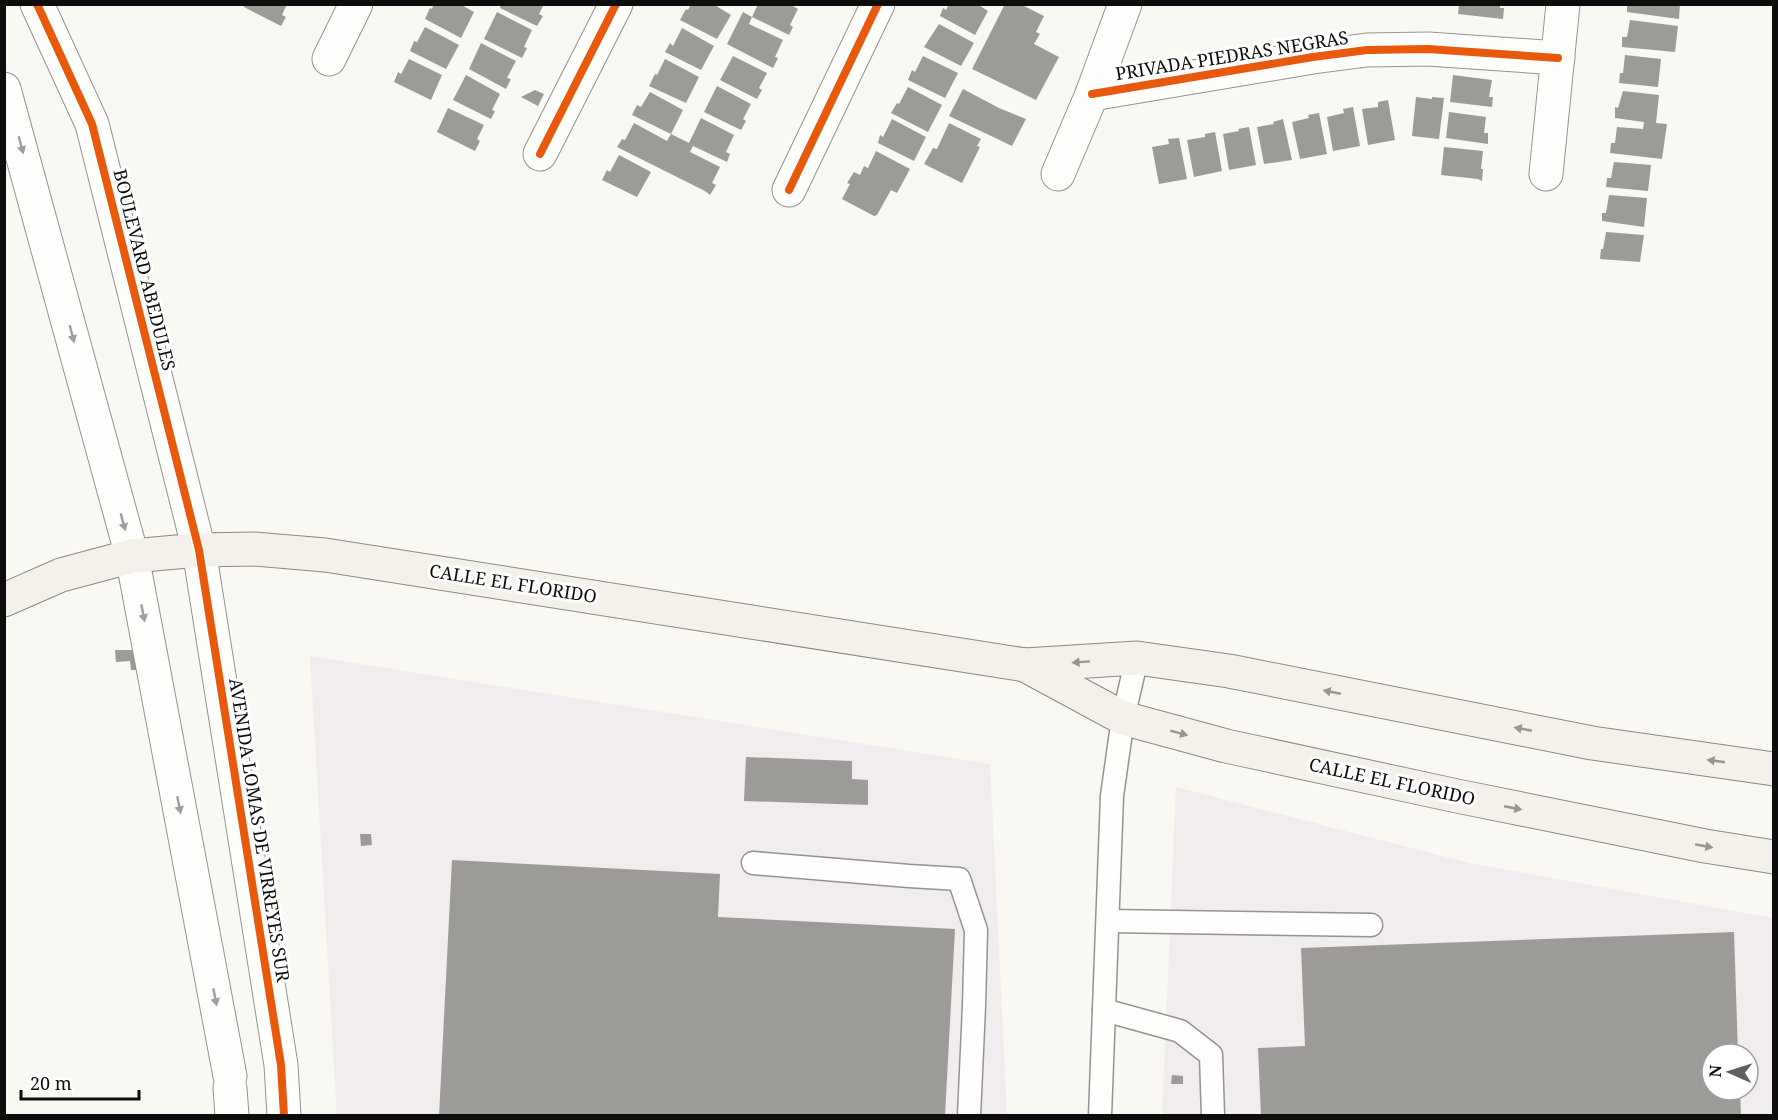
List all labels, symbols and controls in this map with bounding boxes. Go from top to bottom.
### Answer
street label: PRIVADA PIEDRAS NEGRAS [1114,25,1350,85]
one-way arrow [17,136,26,154]
street label: BOULEVARD ABEDULES [108,166,182,373]
one-way arrow [68,325,77,343]
one-way arrow [119,513,128,531]
street label: CALLE EL FLORIDO [428,558,599,608]
one-way arrow [139,604,148,623]
one-way arrow [1071,657,1090,666]
street label: AVENIDA LOMAS DE VIRREYES SUR [224,676,296,984]
one-way arrow [1322,687,1341,696]
one-way arrow [1514,724,1533,733]
one-way arrow [1170,729,1189,739]
street label: CALLE EL FLORIDO [1307,752,1477,810]
one-way arrow [1706,757,1725,766]
one-way arrow [175,796,184,815]
one-way arrow [1504,804,1523,813]
one-way arrow [1695,842,1714,851]
one-way arrow [211,987,220,1006]
north arrow [1700,1042,1760,1102]
scale bar [21,1063,140,1101]
text: N [1704,1064,1726,1078]
text: 20 m [30,1071,72,1095]

